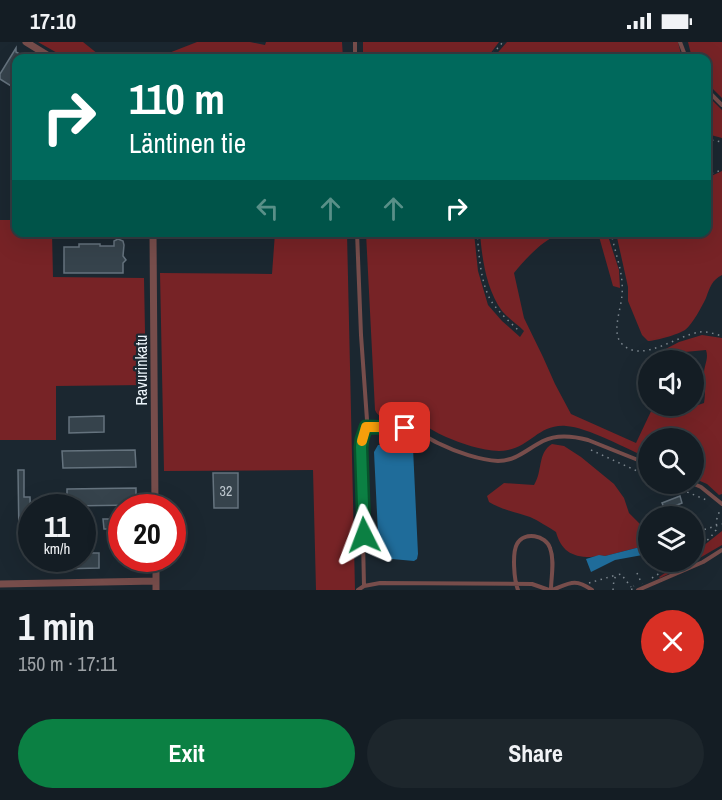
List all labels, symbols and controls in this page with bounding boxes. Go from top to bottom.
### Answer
text: 17:10 [30,6,76,36]
text: 110 m [129,71,225,127]
icon: right [30,78,108,156]
text: Läntinen tie [129,125,246,161]
icon: left [251,192,284,225]
icon: ahead [314,192,347,225]
icon: ahead [377,192,410,225]
icon: right [440,192,473,225]
street label: Ravurinkatu [130,335,152,405]
map controls [638,350,704,572]
button: sound [638,350,704,416]
pin [379,402,430,453]
icon: arrive [388,411,421,444]
button: search [638,428,704,494]
house number: 32 [220,482,232,500]
speed limit sign: 20 [108,494,186,572]
position arrow [332,503,396,567]
text: 11 [44,506,70,546]
button: layers [638,506,704,572]
text: km/h [44,538,70,559]
text: 1 min [18,603,95,651]
button: close [641,610,704,673]
text: 150 m · 17:11 [18,650,117,677]
button: Exit [18,719,355,788]
button: Share [367,719,704,788]

